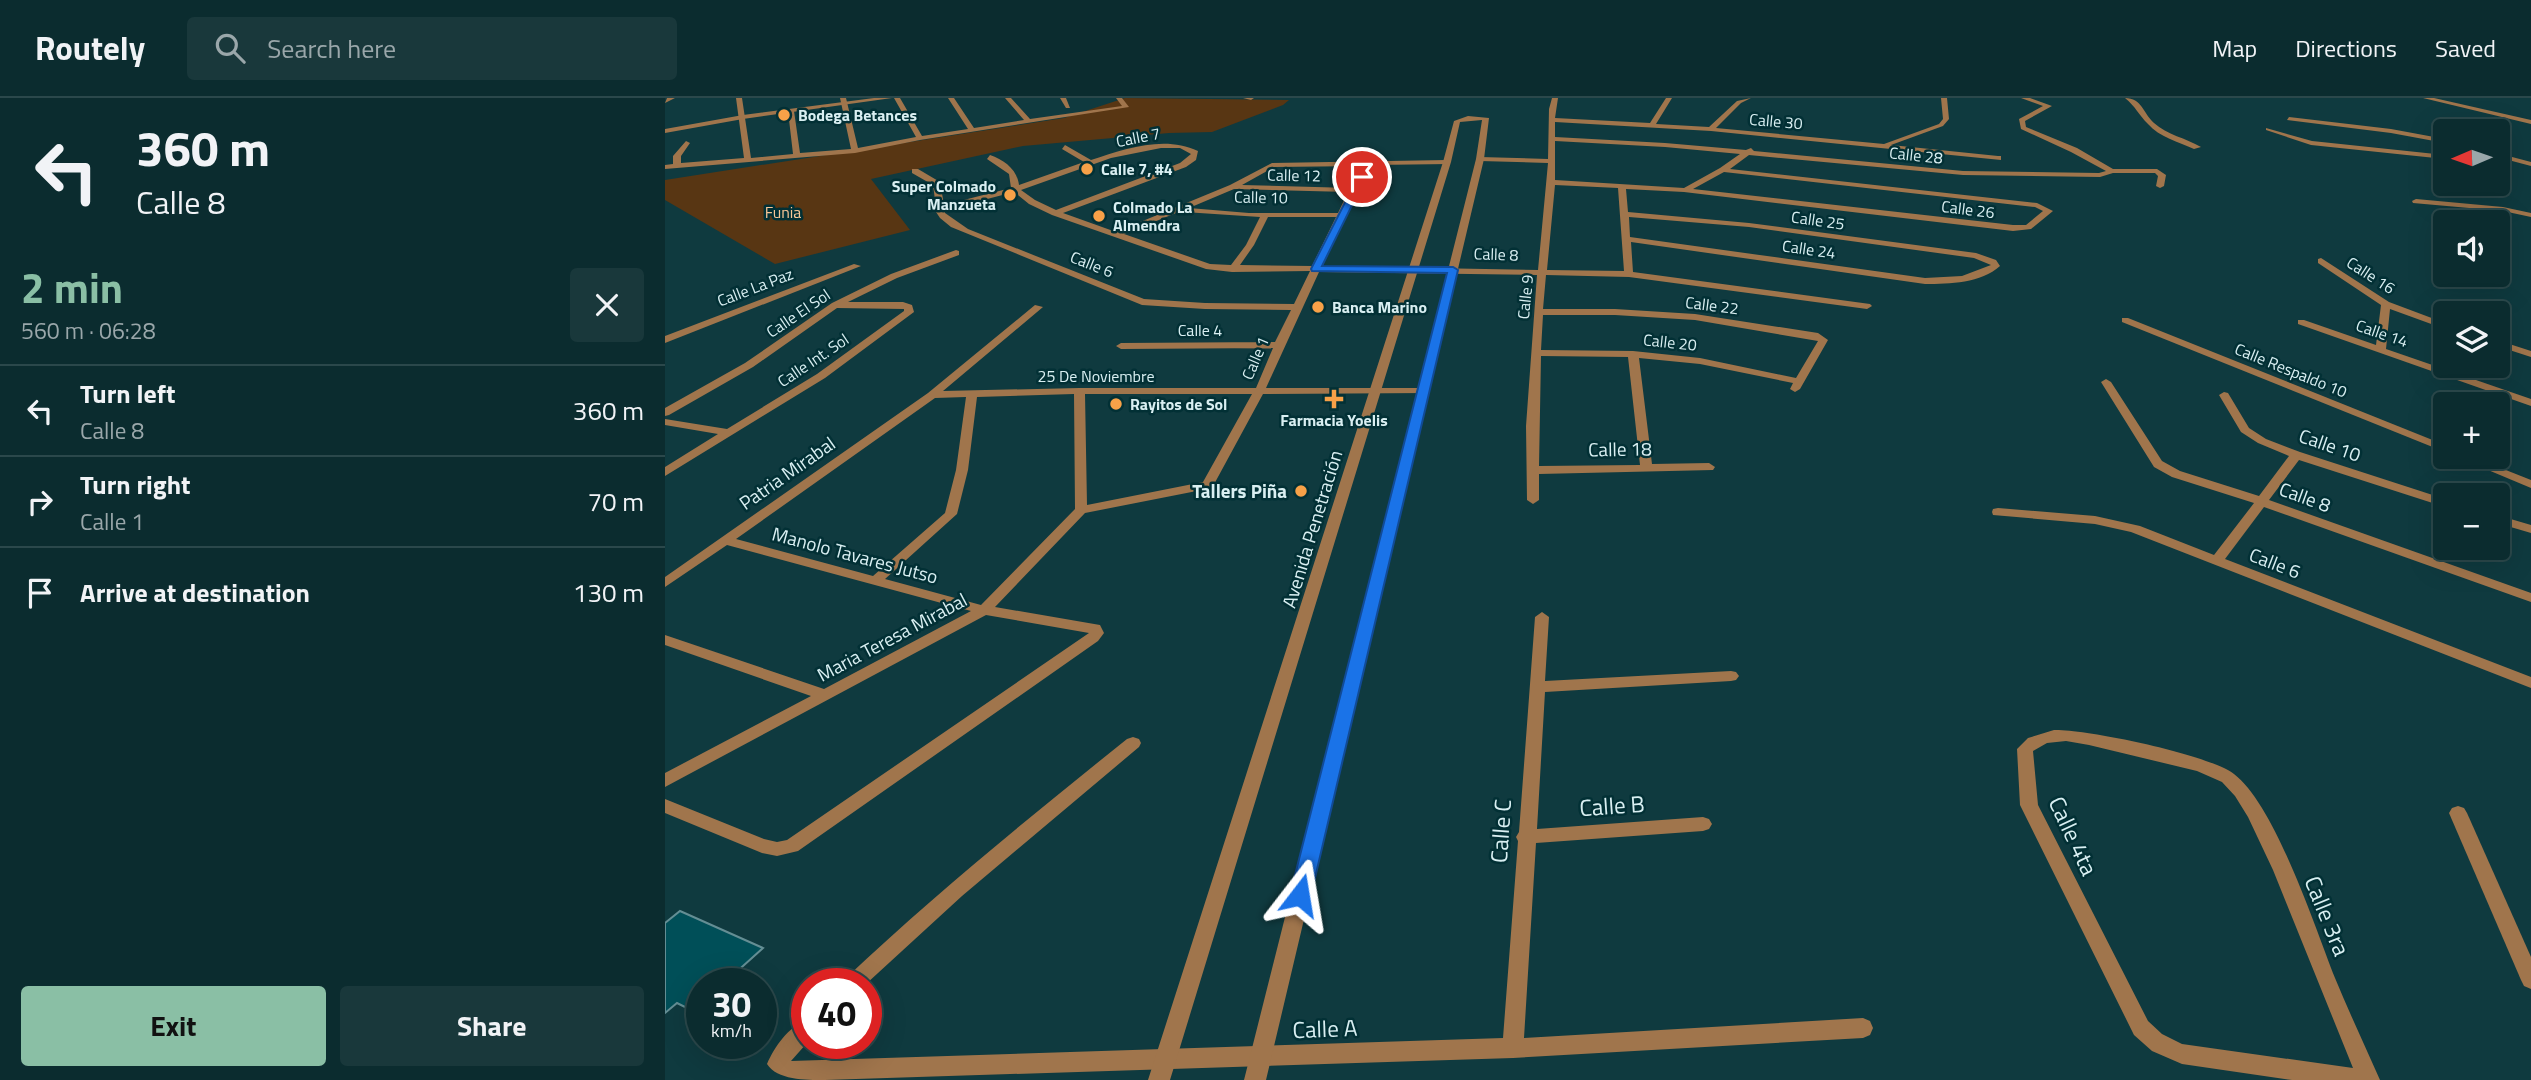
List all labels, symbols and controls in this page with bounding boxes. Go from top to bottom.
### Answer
search box [187,17,677,80]
text: Routely [35,23,145,73]
icon: search [211,29,249,67]
text: Search here [267,29,396,68]
text: Map [2212,30,2257,66]
text: Directions [2295,30,2397,66]
text: Saved [2435,30,2496,66]
place label: Bodega Betances [798,103,917,127]
marker: Bodega Betances [776,107,792,123]
street label: Calle 30 [1748,107,1804,135]
text: 360 m [136,110,270,185]
north arrow [2433,119,2509,196]
map controls [2433,119,2510,560]
street label: Calle 7 [1114,121,1162,153]
icon: left [21,126,112,217]
street label: Calle 28 [1888,140,1944,170]
pin [1332,147,1392,207]
place label: Calle 7, #4 [1101,157,1173,181]
icon: arrive [1343,158,1381,196]
marker: Calle 7, #4 [1079,161,1095,177]
street label: Calle 12 [1267,163,1321,187]
place label: Super Colmado Manzueta [892,174,996,216]
text: Calle 8 [136,178,225,226]
street label: Calle 10 [1234,185,1288,209]
marker: Super Colmado Manzueta [1002,187,1018,203]
street label: Calle 26 [1940,194,1996,224]
place label: Colmado La Almendra [1113,195,1193,237]
park label: Funia [765,200,801,224]
street label: Calle 25 [1790,204,1846,236]
marker: Colmado La Almendra [1091,208,1107,224]
button: sound [2433,210,2510,287]
street label: Calle 24 [1781,233,1837,265]
street label: Calle 8 [1473,241,1519,267]
street label: Calle 6 [1067,245,1117,284]
street label: Calle 16 [2342,250,2400,300]
text: 2 min [21,255,123,319]
street label: Calle La Paz [714,262,796,312]
button: close [570,268,644,342]
street label: Calle 9 [1511,273,1539,320]
street label: Calle El Sol [761,283,835,343]
street label: Calle 22 [1684,290,1740,320]
place label: Banca Marino [1332,295,1427,319]
marker: Banca Marino [1310,299,1326,315]
button: layers [2433,301,2510,378]
text: 560 m · 06:28 [21,313,156,348]
street label: Calle 14 [2353,313,2411,353]
street label: Calle 4 [1178,318,1222,342]
street label: Calle Int. Sol [772,327,854,393]
street label: Calle 20 [1642,327,1698,357]
street label: Calle 1 [1235,333,1275,383]
street label: Calle Respaldo 10 [2231,336,2351,404]
street label: 25 De Noviembre [1038,364,1154,388]
text: Turn left [80,374,175,413]
text: 360 m [573,391,644,430]
marker: Farmacia Yoelis [1326,391,1342,407]
icon: left [21,392,59,430]
place label: Rayitos de Sol [1130,392,1227,416]
button: + [2433,392,2510,469]
marker: Rayitos de Sol [1108,396,1124,412]
place label: Farmacia Yoelis [1280,408,1388,432]
text: Calle 8 [80,413,144,448]
street label: Calle 10 [2295,420,2365,469]
street label: Patria Mirabal [733,429,841,517]
street label: Calle 18 [1588,433,1652,464]
street label: Avenida Penetración [1274,446,1349,611]
text: Turn right [80,465,191,504]
street label: Calle 8 [2275,474,2335,519]
place label: Tallers Piña [1192,476,1287,505]
text: 70 m [587,482,644,521]
icon: right [21,483,59,521]
marker: Tallers Piña [1293,483,1309,499]
button: − [2433,483,2510,560]
text: Calle 1 [80,504,144,539]
street label: Manolo Tavares Jutso [769,518,941,591]
street label: Calle 6 [2245,539,2305,586]
text: Arrive at destination [80,573,310,612]
text: 130 m [573,573,644,612]
icon: arrive [21,574,59,612]
street label: Maria Teresa Mirabal [811,585,972,688]
street label: Calle B [1578,786,1646,825]
street label: Calle 4ta [2040,790,2107,882]
street label: Calle C [1481,798,1520,864]
position arrow [1263,858,1337,932]
street label: Calle 3ra [2296,870,2360,962]
speed limit sign: 40 [791,968,882,1059]
text: 30 [712,977,751,1031]
button: Exit [21,986,326,1066]
button: Share [340,986,644,1066]
street label: Calle A [1292,1010,1358,1047]
text: km/h [711,1017,752,1044]

